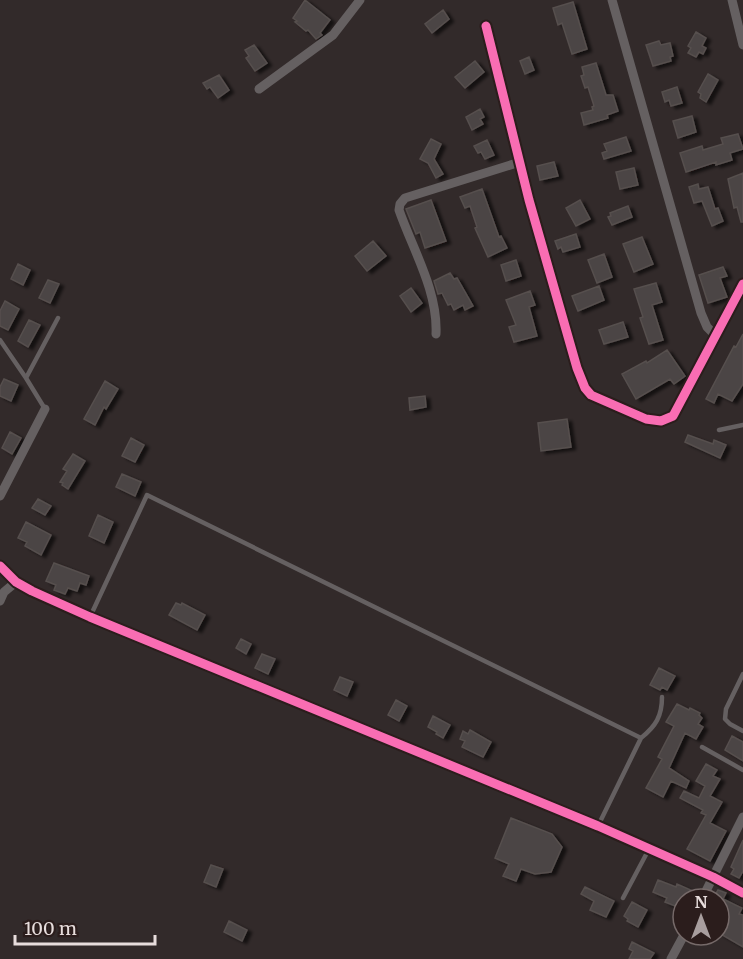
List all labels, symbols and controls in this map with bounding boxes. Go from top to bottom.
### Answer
north arrow [671,887,731,947]
text: N [695,892,708,912]
scale bar [15,908,154,946]
text: 100 m [24,917,77,940]

